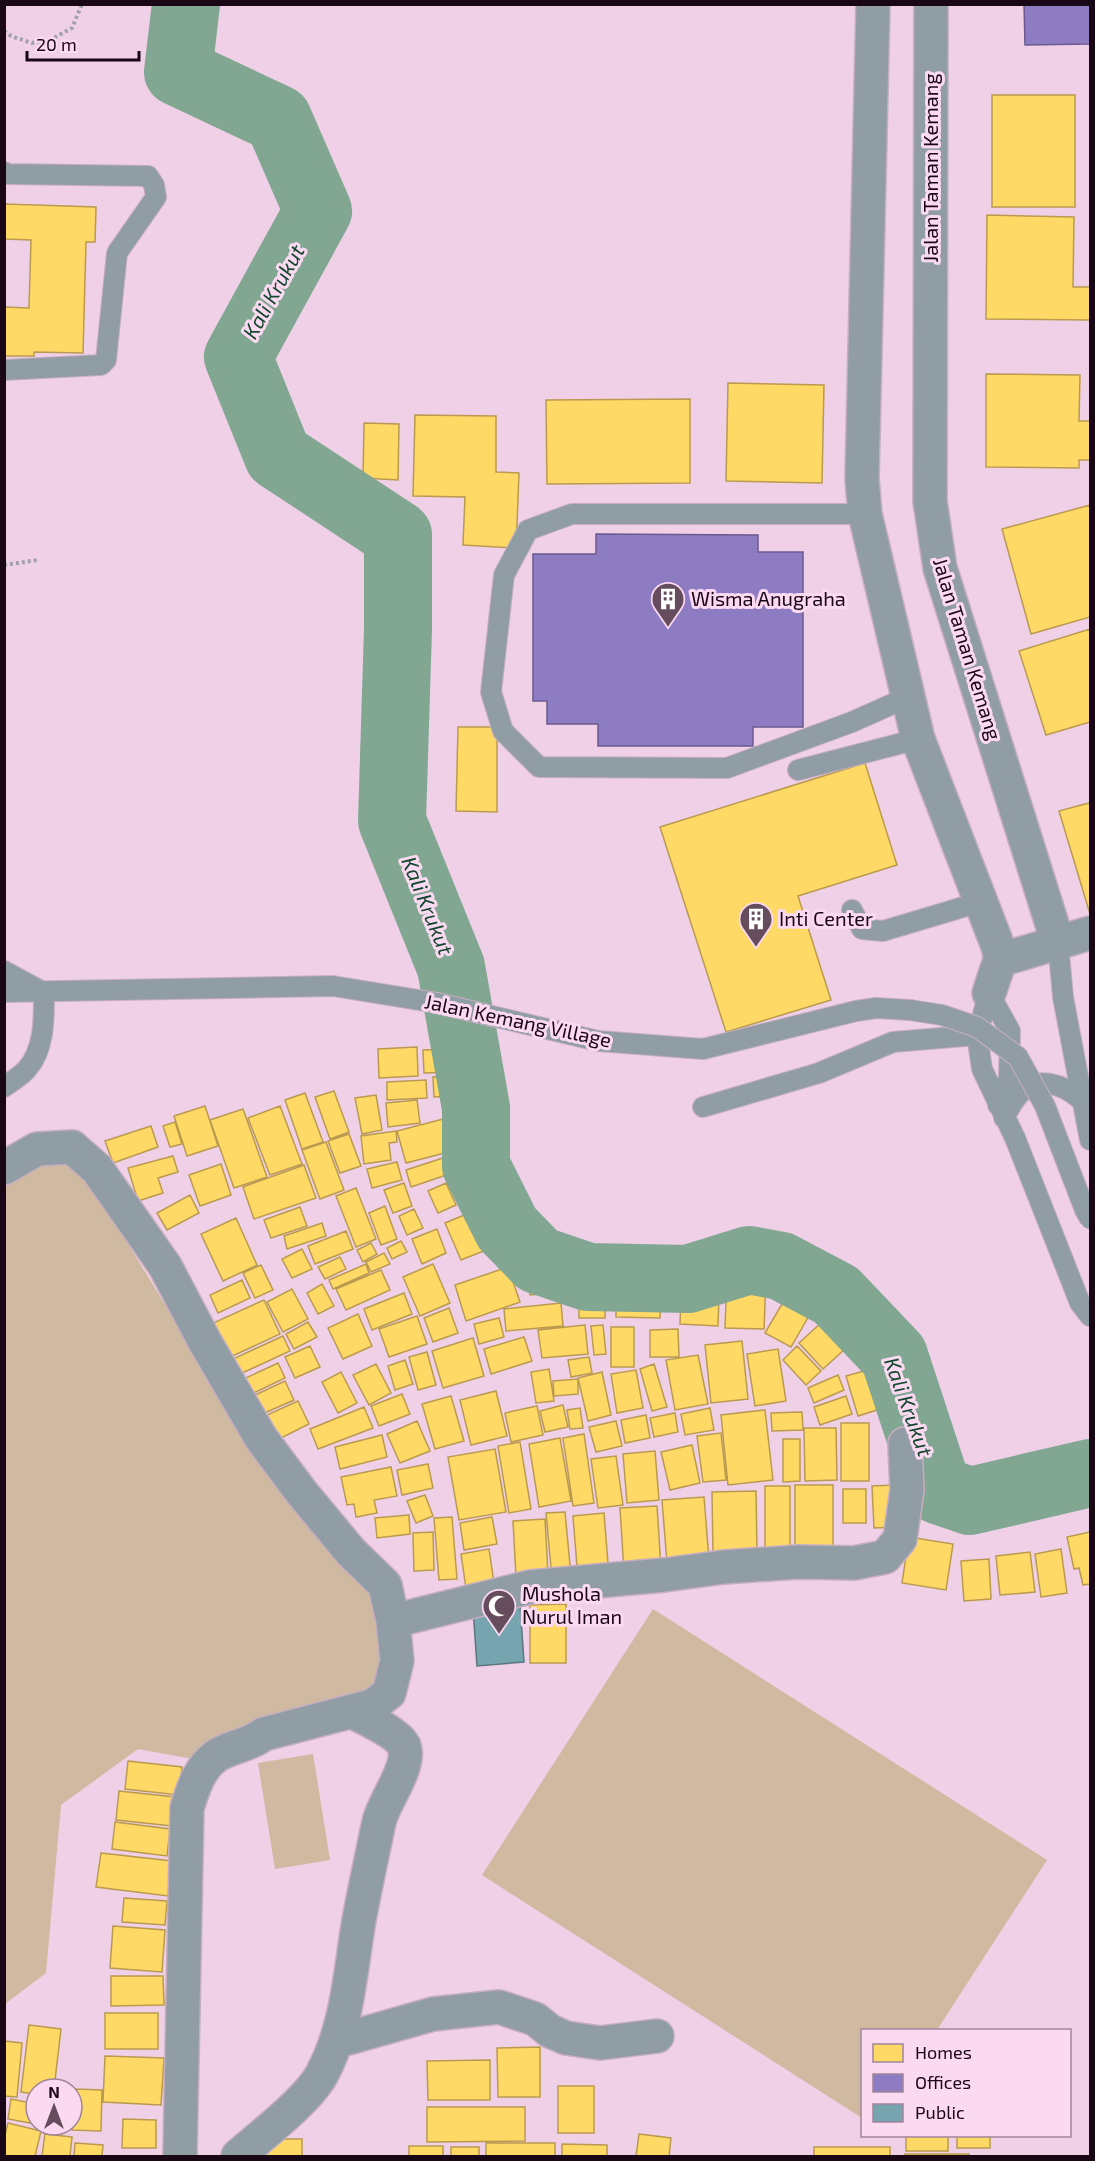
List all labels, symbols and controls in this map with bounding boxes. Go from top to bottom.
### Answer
scale bar [27,24,140,62]
text: 20 m [36,33,77,55]
street label: Jalan Taman Kemang [918,73,942,263]
water label: Kali Krukut [237,240,309,343]
street label: Jalan Taman Kemang [929,555,1007,743]
building icon: Wisma Anugraha [650,581,686,628]
place label: Wisma Anugraha [691,586,846,610]
water label: Kali Krukut [397,853,459,958]
building icon: Inti Center [738,901,774,948]
place label: Inti Center [779,906,873,930]
street label: Jalan Kemang Village [423,989,614,1052]
water label: Kali Krukut [880,1354,939,1460]
place label: Mushola Nurul Iman [522,1581,622,1628]
mosque icon: Mushola Nurul Iman [481,1588,517,1635]
legend [861,2029,1071,2137]
text: Homes [915,2041,972,2063]
text: Offices [915,2071,971,2093]
north arrow [24,2077,84,2137]
text: N [48,2082,60,2101]
text: Public [915,2101,965,2123]

